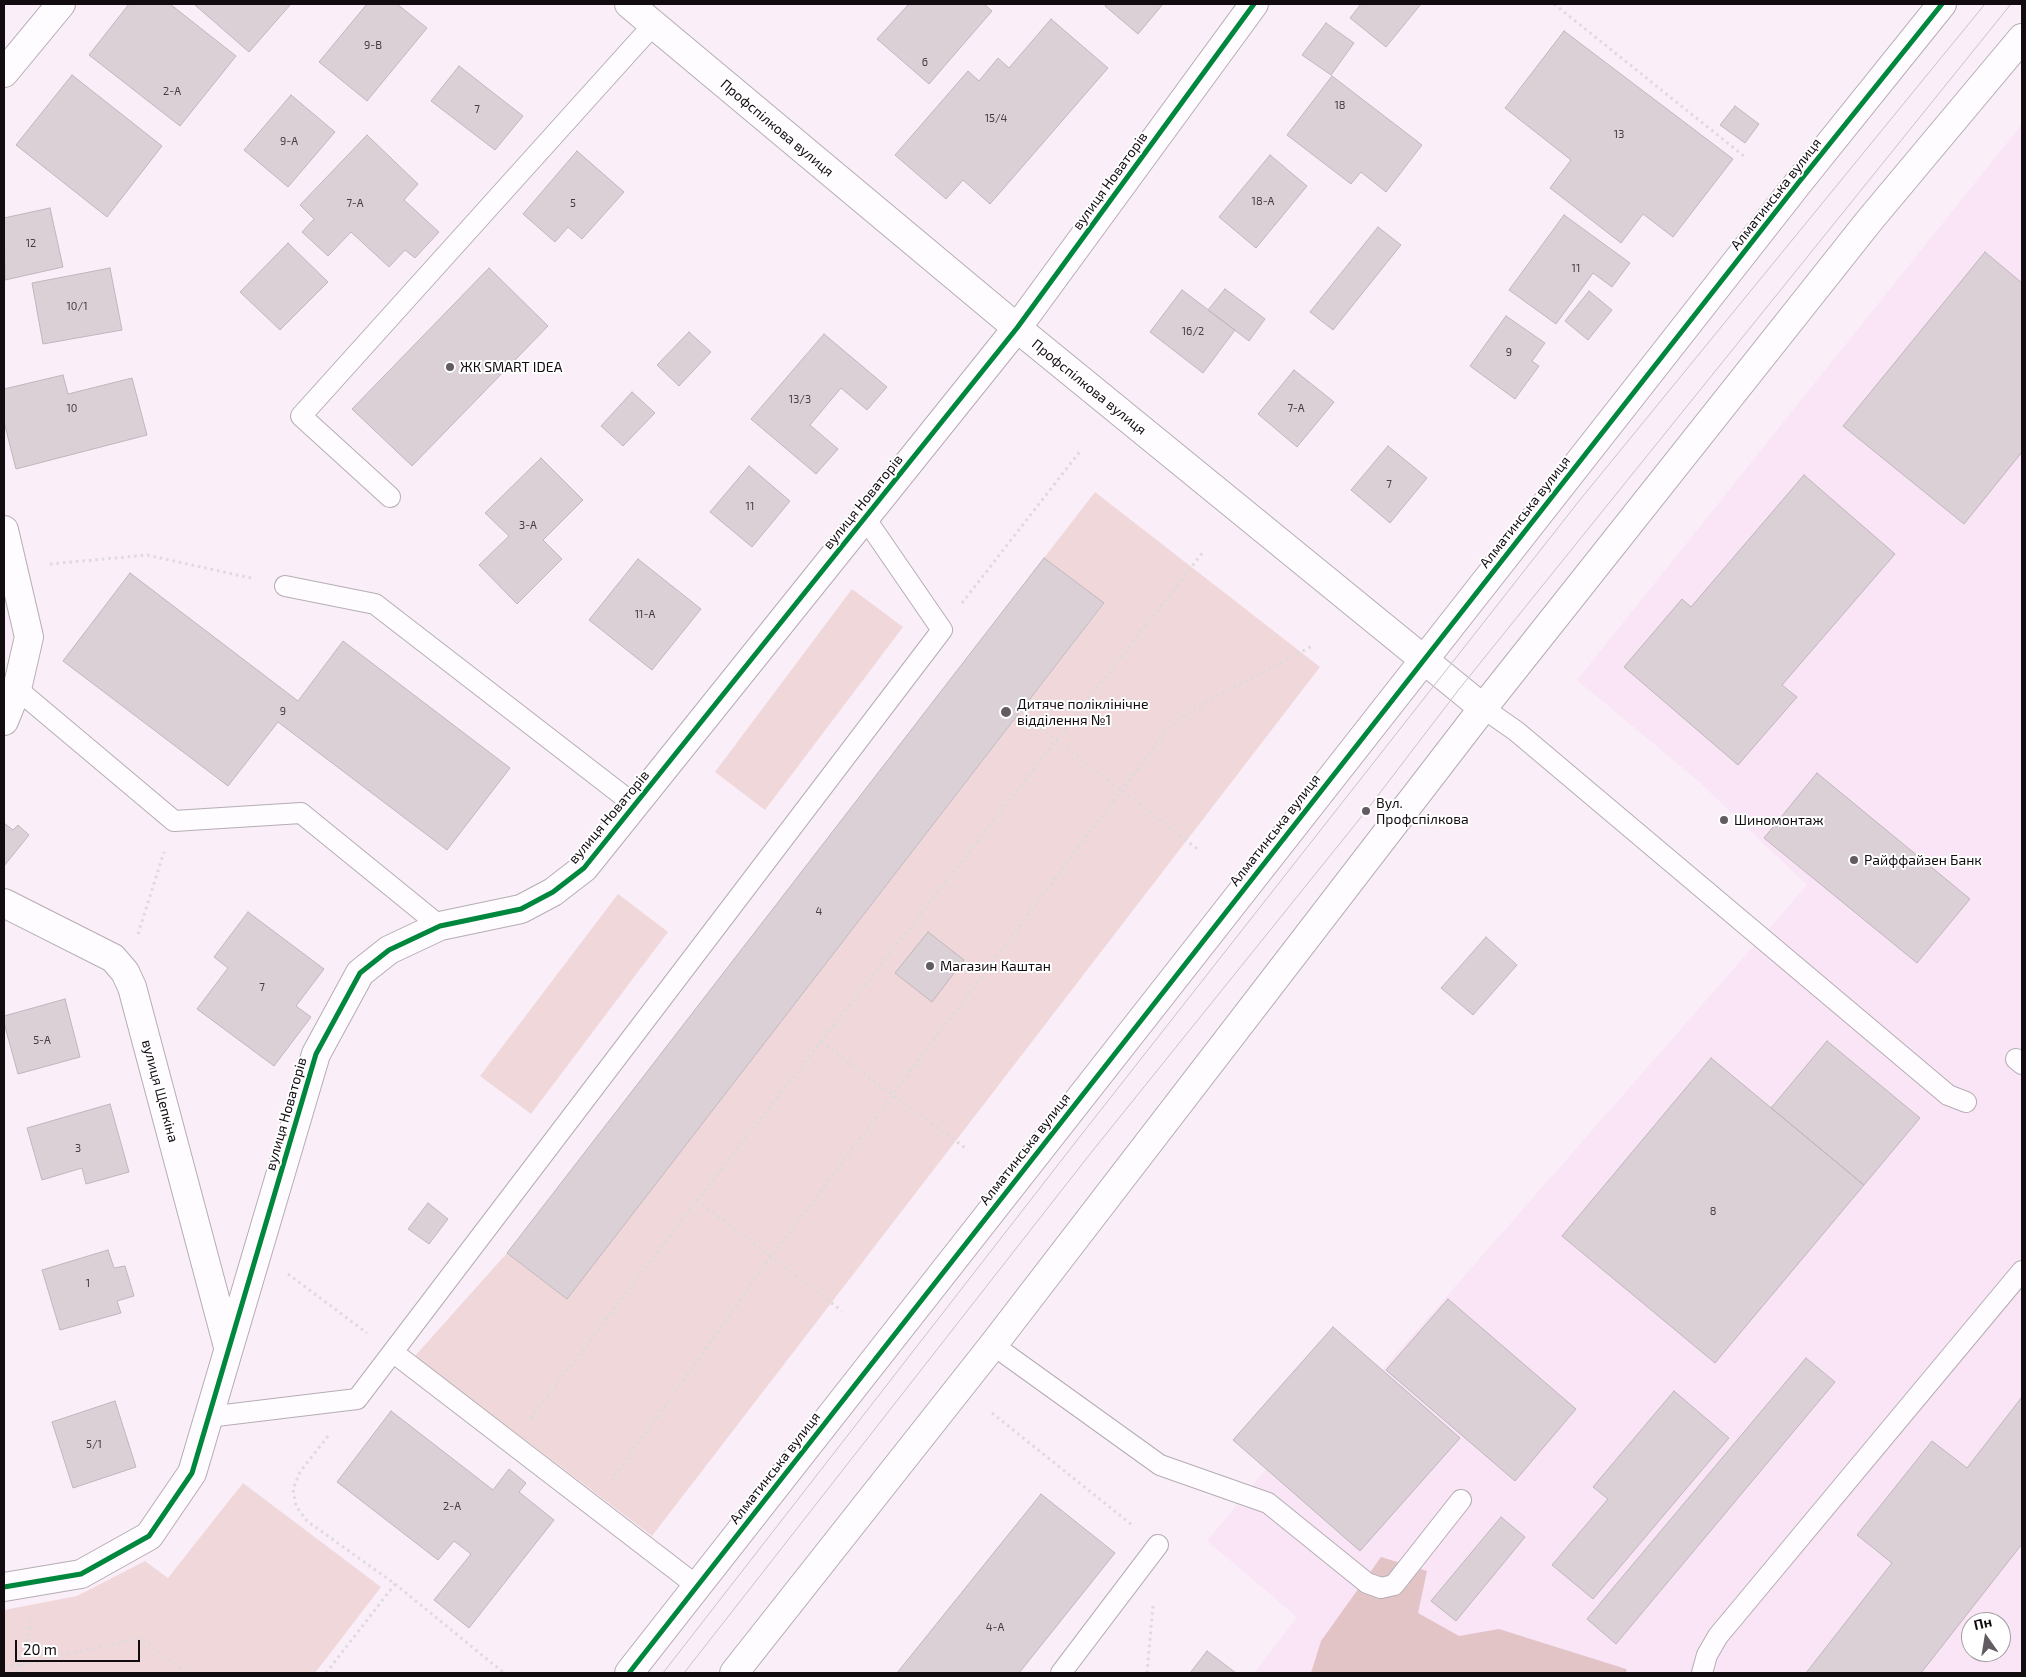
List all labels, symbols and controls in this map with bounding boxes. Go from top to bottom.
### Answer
house number: 9-В [364,38,382,52]
house number: 6 [922,55,928,69]
street label: Профспілкова вулиця [717,76,837,180]
house number: 2-А [163,84,181,98]
house number: 18 [1334,98,1346,112]
house number: 7 [474,102,480,116]
house number: 15/4 [985,111,1007,125]
house number: 13 [1614,127,1624,141]
street label: вулиця Новаторів [1069,129,1151,233]
house number: 9-А [280,134,298,148]
street label: Алматинська вулиця [1727,135,1825,253]
house number: 18-А [1252,194,1274,208]
house number: 7-А [346,196,364,210]
house number: 5 [570,196,576,210]
house number: 12 [26,236,36,250]
house number: 11 [1572,261,1580,275]
house number: 10/1 [66,299,88,313]
house number: 16/2 [1182,324,1204,338]
street label: Профспілкова вулиця [1028,336,1150,438]
house number: 9 [1506,345,1512,359]
place label: ЖК SMART IDEA [460,359,562,375]
marker: ЖК SMART IDEA [444,361,456,373]
house number: 13/3 [789,392,811,406]
house number: 10 [66,401,78,415]
house number: 7-А [1287,401,1305,415]
street label: вулиця Новаторів [820,451,906,553]
street label: Алматинська вулиця [1476,453,1574,571]
house number: 7 [1386,477,1392,491]
house number: 11 [746,499,754,513]
house number: 3-А [519,518,537,532]
house number: 11-А [635,607,655,621]
place label: Дитяче поліклінічне відділення №1 [1017,696,1149,729]
house number: 9 [280,704,286,718]
marker: Дитяче поліклінічне відділення №1 [999,705,1013,719]
street label: вулиця Новаторів [565,767,653,867]
street label: Алматинська вулиця [1226,771,1324,889]
place label: Вул. Профспілкова [1376,795,1469,828]
marker: Вул. Профспілкова [1360,805,1372,817]
place label: Шиномонтаж [1734,812,1824,828]
marker: Шиномонтаж [1718,814,1730,826]
place label: Райффайзен Банк [1864,852,1982,868]
marker: Райффайзен Банк [1848,854,1860,866]
house number: 4 [816,904,822,918]
place label: Магазин Каштан [940,958,1051,974]
marker: Магазин Каштан [924,960,936,972]
house number: 7 [259,980,265,994]
house number: 5-А [33,1033,51,1047]
street label: вулиця Щепкіна [138,1038,182,1144]
street label: вулиця Новаторів [262,1056,310,1172]
street label: Алматинська вулиця [976,1090,1074,1208]
house number: 3 [75,1141,81,1155]
house number: 8 [1710,1204,1716,1218]
house number: 1 [86,1276,90,1290]
street label: Алматинська вулиця [726,1409,824,1527]
house number: 5/1 [86,1437,102,1451]
house number: 2-А [443,1499,461,1513]
north arrow [1961,1612,2011,1662]
text: Пн [1972,1613,1994,1633]
house number: 4-А [986,1620,1004,1634]
scale bar [18,1630,142,1662]
text: 20 m [23,1640,57,1658]

